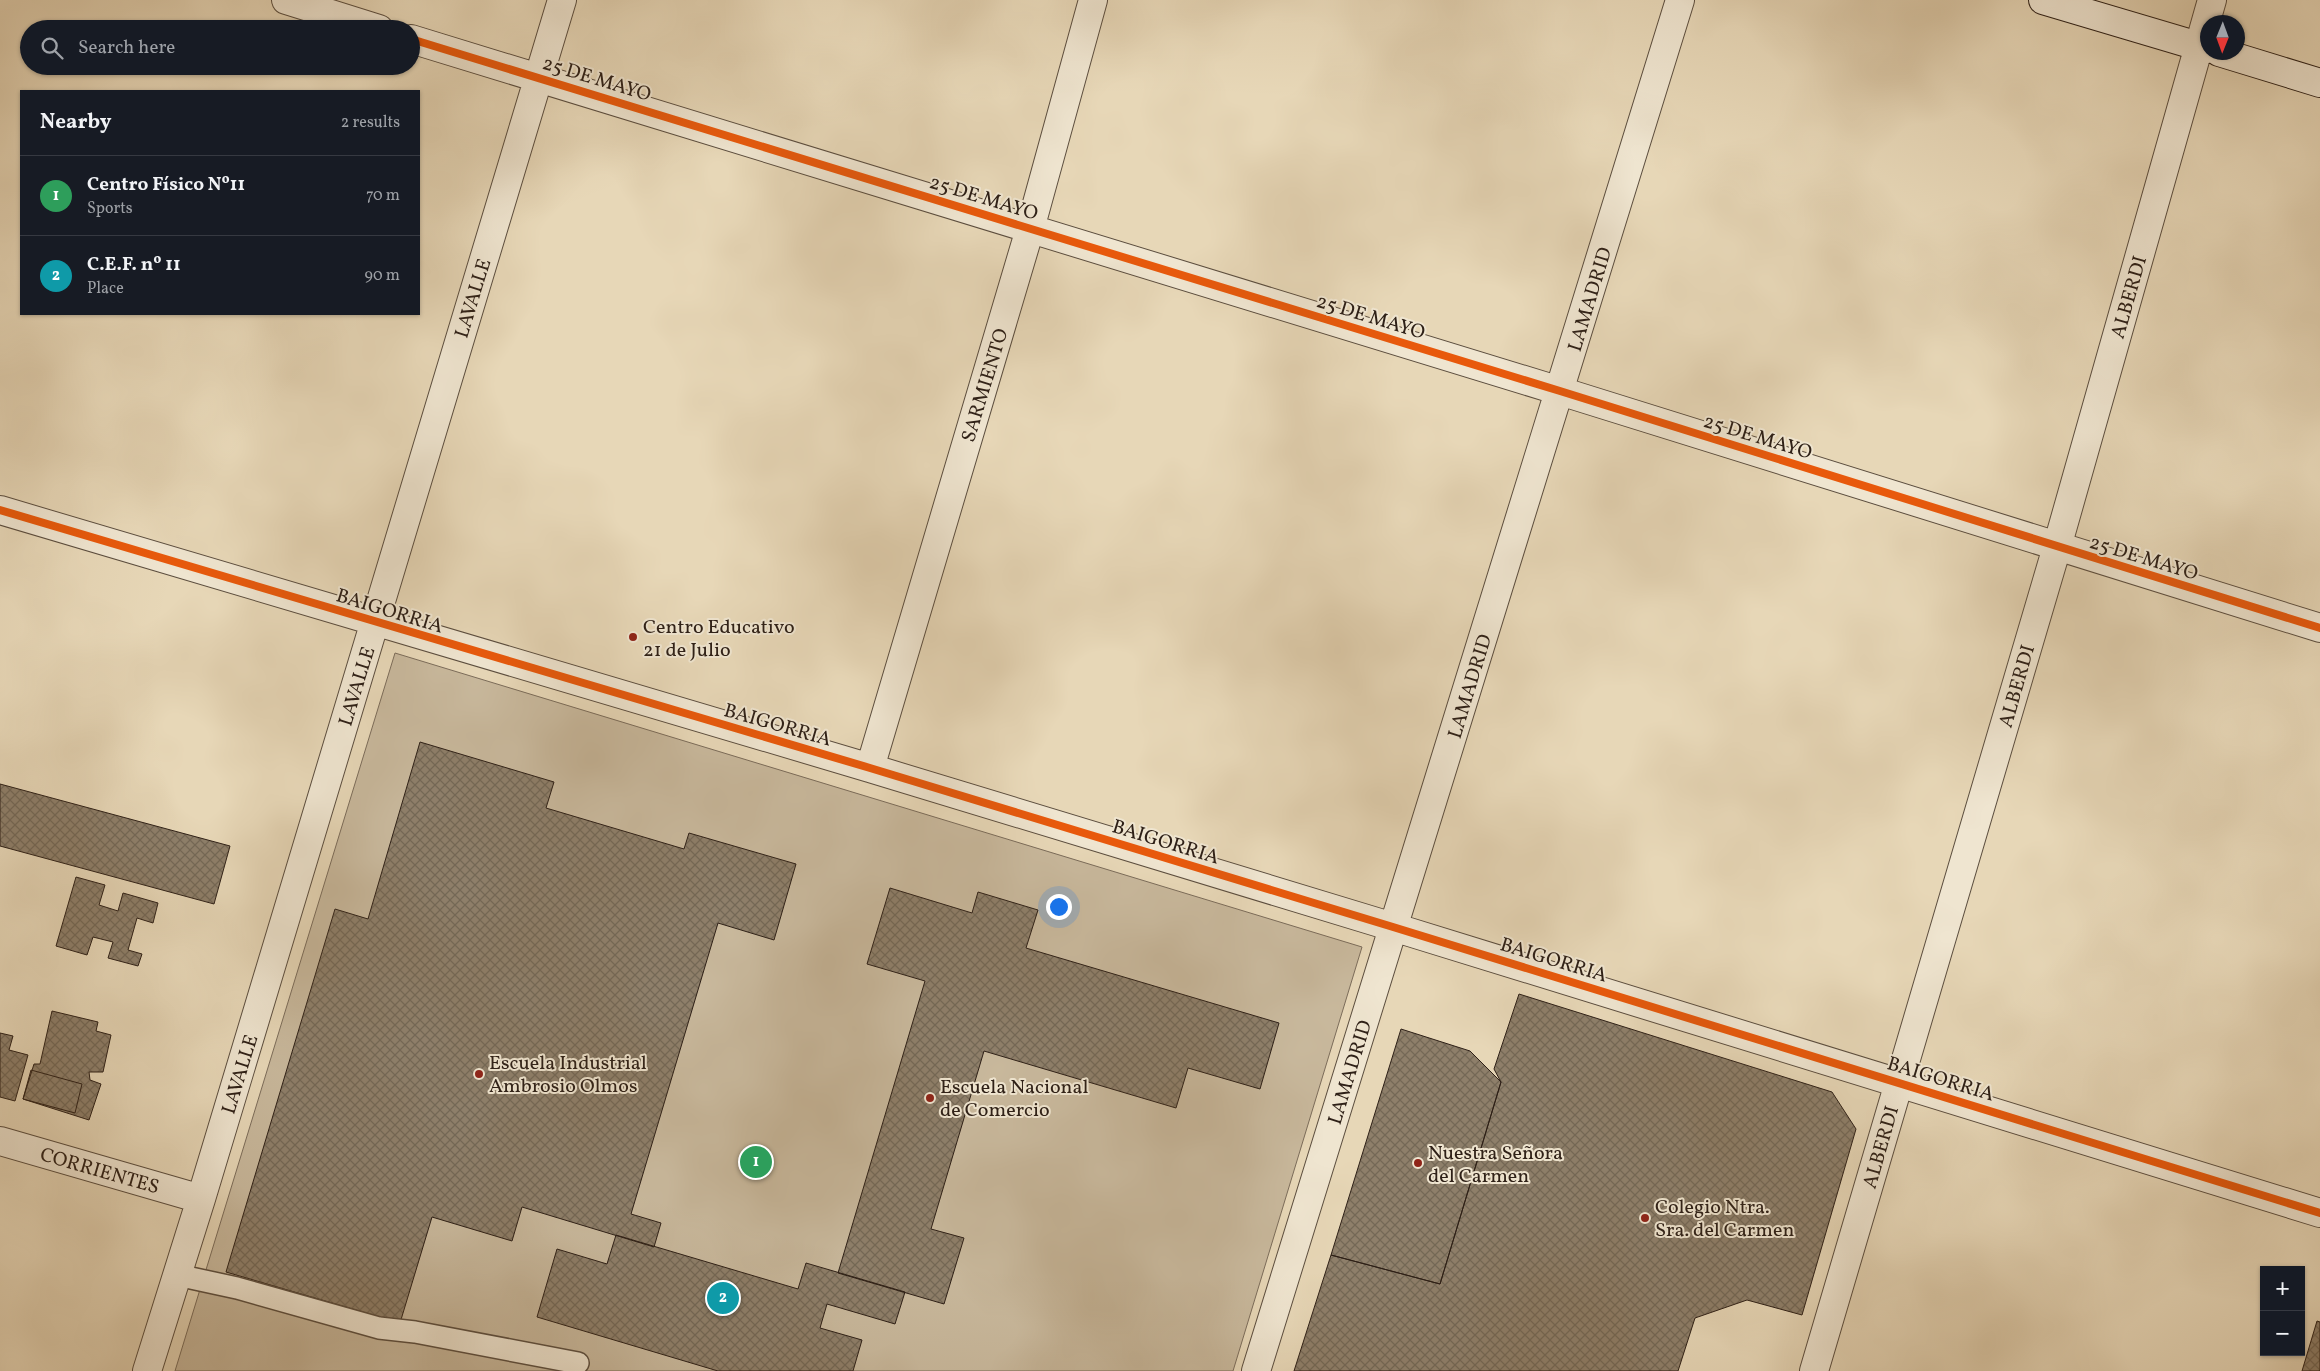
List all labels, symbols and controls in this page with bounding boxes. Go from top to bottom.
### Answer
north arrow [2200,15,2245,60]
search box [20,20,420,75]
icon: search [38,34,66,62]
text: Search here [78,35,175,61]
street label: 25 DE MAYO [539,50,654,110]
text: Nearby [40,108,111,137]
text: 2 results [341,112,400,134]
street label: 25 DE MAYO [926,169,1041,229]
text: Centro Físico Nº11 [87,172,245,198]
text: 1 [53,185,59,207]
text: 70 m [366,185,400,207]
text: Sports [87,198,133,220]
street label: LAMADRID [1562,244,1620,355]
text: C.E.F. nº 11 [87,252,181,278]
street label: ALBERDI [2105,253,2155,342]
street label: LAVALLE [449,255,499,342]
text: 2 [52,265,60,287]
text: 90 m [364,265,400,287]
text: Place [87,278,124,300]
street label: 25 DE MAYO [1313,288,1428,348]
street label: SARMIENTO [955,325,1016,446]
street label: 25 DE MAYO [1700,408,1815,468]
street label: 25 DE MAYO [2086,529,2201,589]
street label: BAIGORRIA [332,582,446,641]
place label: Centro Educativo 21 de Julio [643,614,795,665]
marker: Centro Educativo 21 de Julio [627,631,639,643]
street label: LAMADRID [1442,631,1500,742]
street label: ALBERDI [1993,642,2043,731]
street label: LAVALLE [333,643,383,730]
street label: BAIGORRIA [720,697,835,755]
street label: BAIGORRIA [1108,813,1222,872]
your location [1046,894,1072,920]
street label: BAIGORRIA [1496,931,1610,990]
street label: LAMADRID [1322,1017,1380,1128]
street label: LAVALLE [216,1031,266,1118]
place label: Escuela Industrial Ambrosio Olmos [489,1050,647,1101]
street label: BAIGORRIA [1883,1050,1997,1109]
marker: Escuela Industrial Ambrosio Olmos [473,1068,485,1080]
place label: Escuela Nacional de Comercio [940,1074,1089,1125]
marker: Escuela Nacional de Comercio [924,1092,936,1104]
street label: ALBERDI [1857,1103,1907,1192]
place label: Nuestra Señora del Carmen [1428,1140,1563,1191]
street label: CORRIENTES [37,1142,162,1202]
pin: 1 [740,1143,772,1181]
marker: Nuestra Señora del Carmen [1412,1157,1424,1169]
place label: Colegio Ntra. Sra. del Carmen [1655,1194,1794,1245]
marker: Colegio Ntra. Sra. del Carmen [1639,1212,1651,1224]
map controls [2260,1266,2305,1356]
button: + [2260,1266,2305,1311]
pin: 2 [707,1279,739,1317]
button: − [2260,1311,2305,1356]

